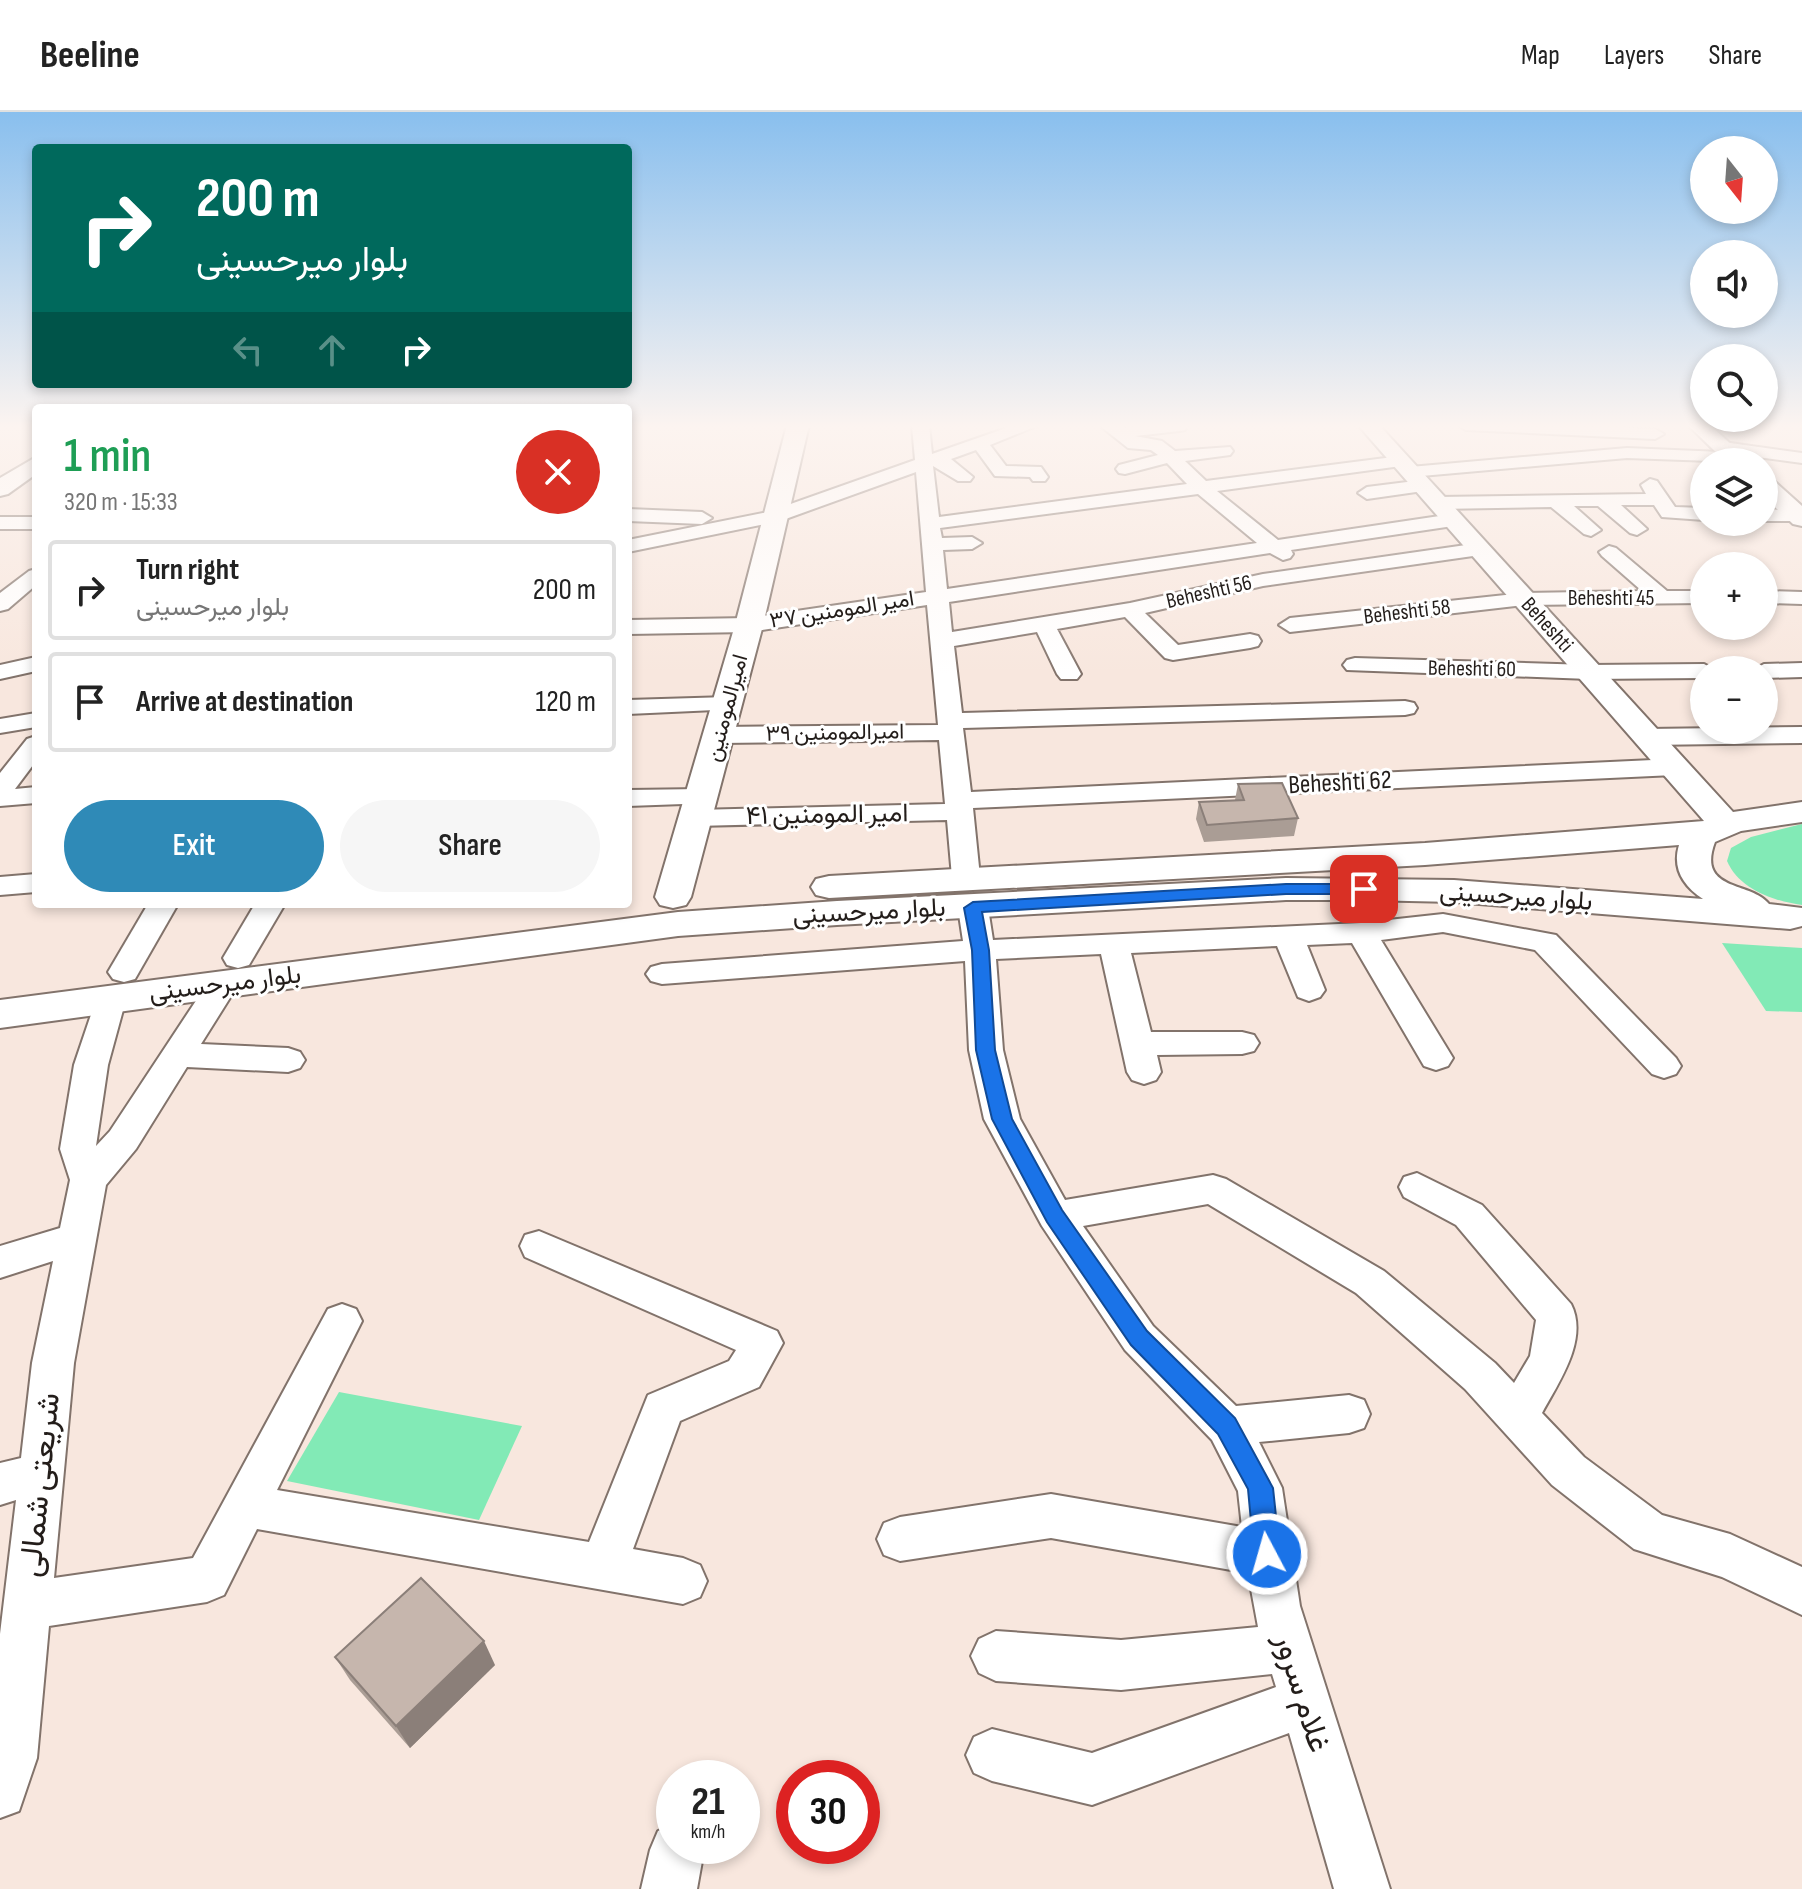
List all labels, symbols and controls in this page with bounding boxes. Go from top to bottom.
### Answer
text: Beeline [40,33,140,78]
text: Map [1521,39,1560,72]
text: Layers [1604,39,1664,72]
text: Share [1708,39,1762,72]
north arrow [1690,136,1778,224]
map controls [1690,136,1778,744]
text: 200 m [196,166,320,233]
icon: right [64,176,168,280]
text: بلوار میرحسینی [196,239,408,282]
button: sound [1690,240,1778,328]
icon: left [226,328,270,372]
icon: ahead [310,328,354,372]
icon: right [394,328,438,372]
button: search [1690,344,1778,432]
text: 1 min [64,428,151,485]
button: close [516,430,600,514]
button: layers [1690,448,1778,536]
text: 320 m · 15:33 [64,487,178,518]
text: Turn right [136,552,239,588]
button: + [1690,552,1778,640]
icon: right [68,568,112,612]
street label: Beheshti 56 [1164,569,1254,615]
text: 200 m [533,572,596,608]
street label: امیر المومنین ۳۷ [768,585,916,635]
street label: Beheshti 45 [1568,585,1655,612]
text: بلوار میرحسینی [136,592,289,623]
street label: Beheshti [1515,592,1579,658]
street label: Beheshti 58 [1362,593,1452,631]
street label: امیرالمومنین [700,651,754,765]
street label: Beheshti 60 [1428,655,1516,683]
button: − [1690,656,1778,744]
icon: arrive [68,680,112,724]
text: Arrive at destination [136,684,353,720]
text: 120 m [535,684,596,720]
street label: امیرالمومنین ۳۹ [765,718,905,748]
street label: Beheshti 62 [1288,765,1392,801]
street label: امیر المومنین ۴۱ [745,798,909,832]
button: Exit [64,800,324,892]
button: Share [340,800,600,892]
pin [1330,855,1398,923]
icon: arrive [1342,867,1386,911]
street label: بلوار میرحسینی [1439,876,1593,918]
street label: بلوار میرحسینی [792,893,946,931]
street label: بلوار میرحسینی [147,959,303,1009]
street label: شریعتی شمالی [11,1391,69,1579]
position arrow [1225,1512,1309,1596]
street label: غلام سرور [1265,1628,1339,1757]
speed limit sign: 30 [776,1760,880,1864]
text: 21 [691,1778,725,1826]
text: km/h [691,1820,725,1844]

